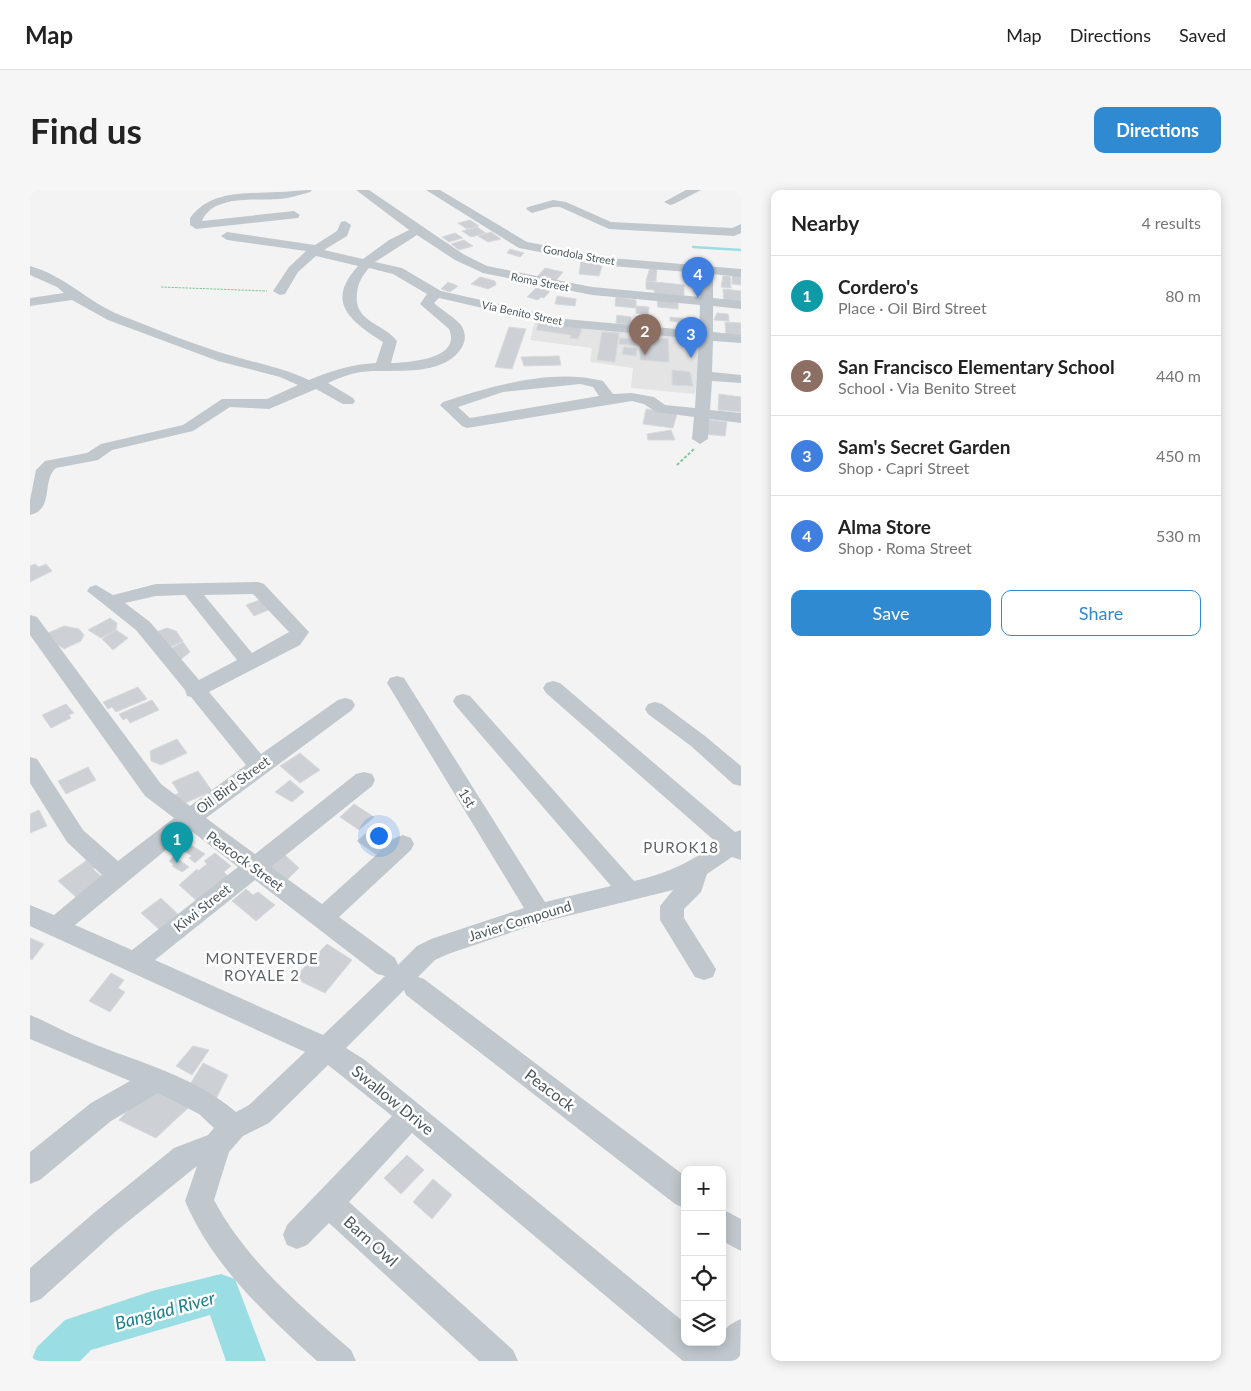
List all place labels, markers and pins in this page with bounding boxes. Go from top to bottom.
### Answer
pin: 4 [682,257,714,298]
pin: 2 [629,314,661,355]
pin: 3 [675,317,707,358]
pin: 1 [161,822,193,863]

